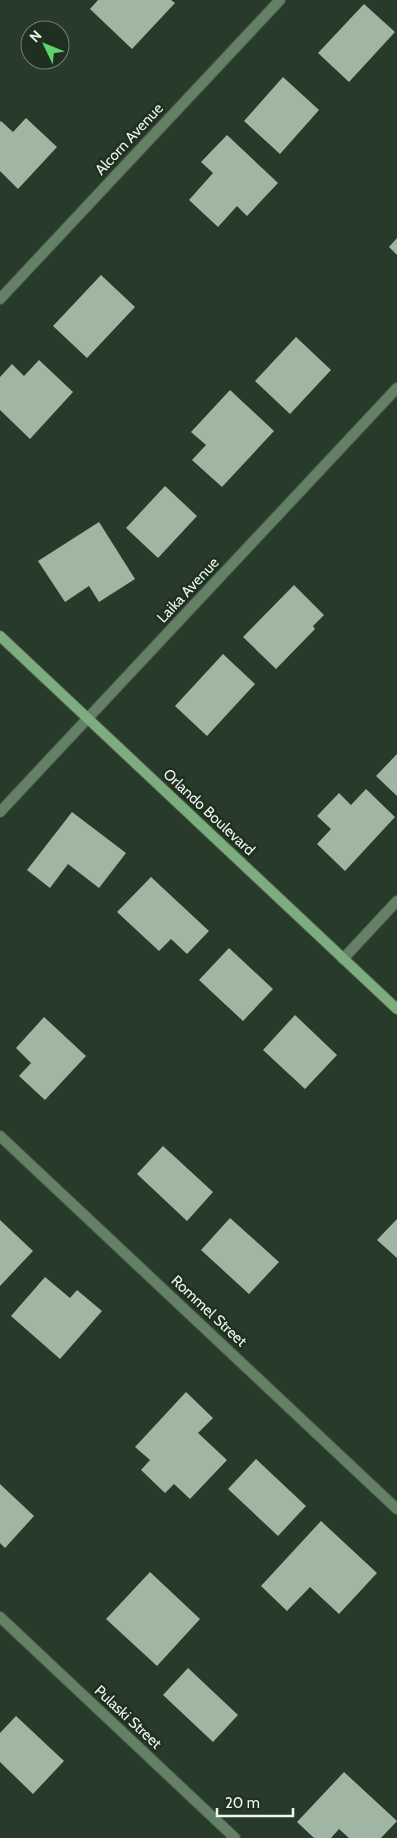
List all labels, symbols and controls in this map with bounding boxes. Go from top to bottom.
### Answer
north arrow [20,20,70,70]
text: N [26,26,45,46]
street label: Alcorn Avenue [91,99,167,179]
street label: Laika Avenue [153,553,223,626]
street label: Orlando Boulevard [159,765,259,859]
street label: Rommel Street [168,1272,250,1350]
street label: Pulaski Street [91,1681,165,1753]
scale bar [217,1786,293,1818]
text: 20 m [225,1794,260,1812]

